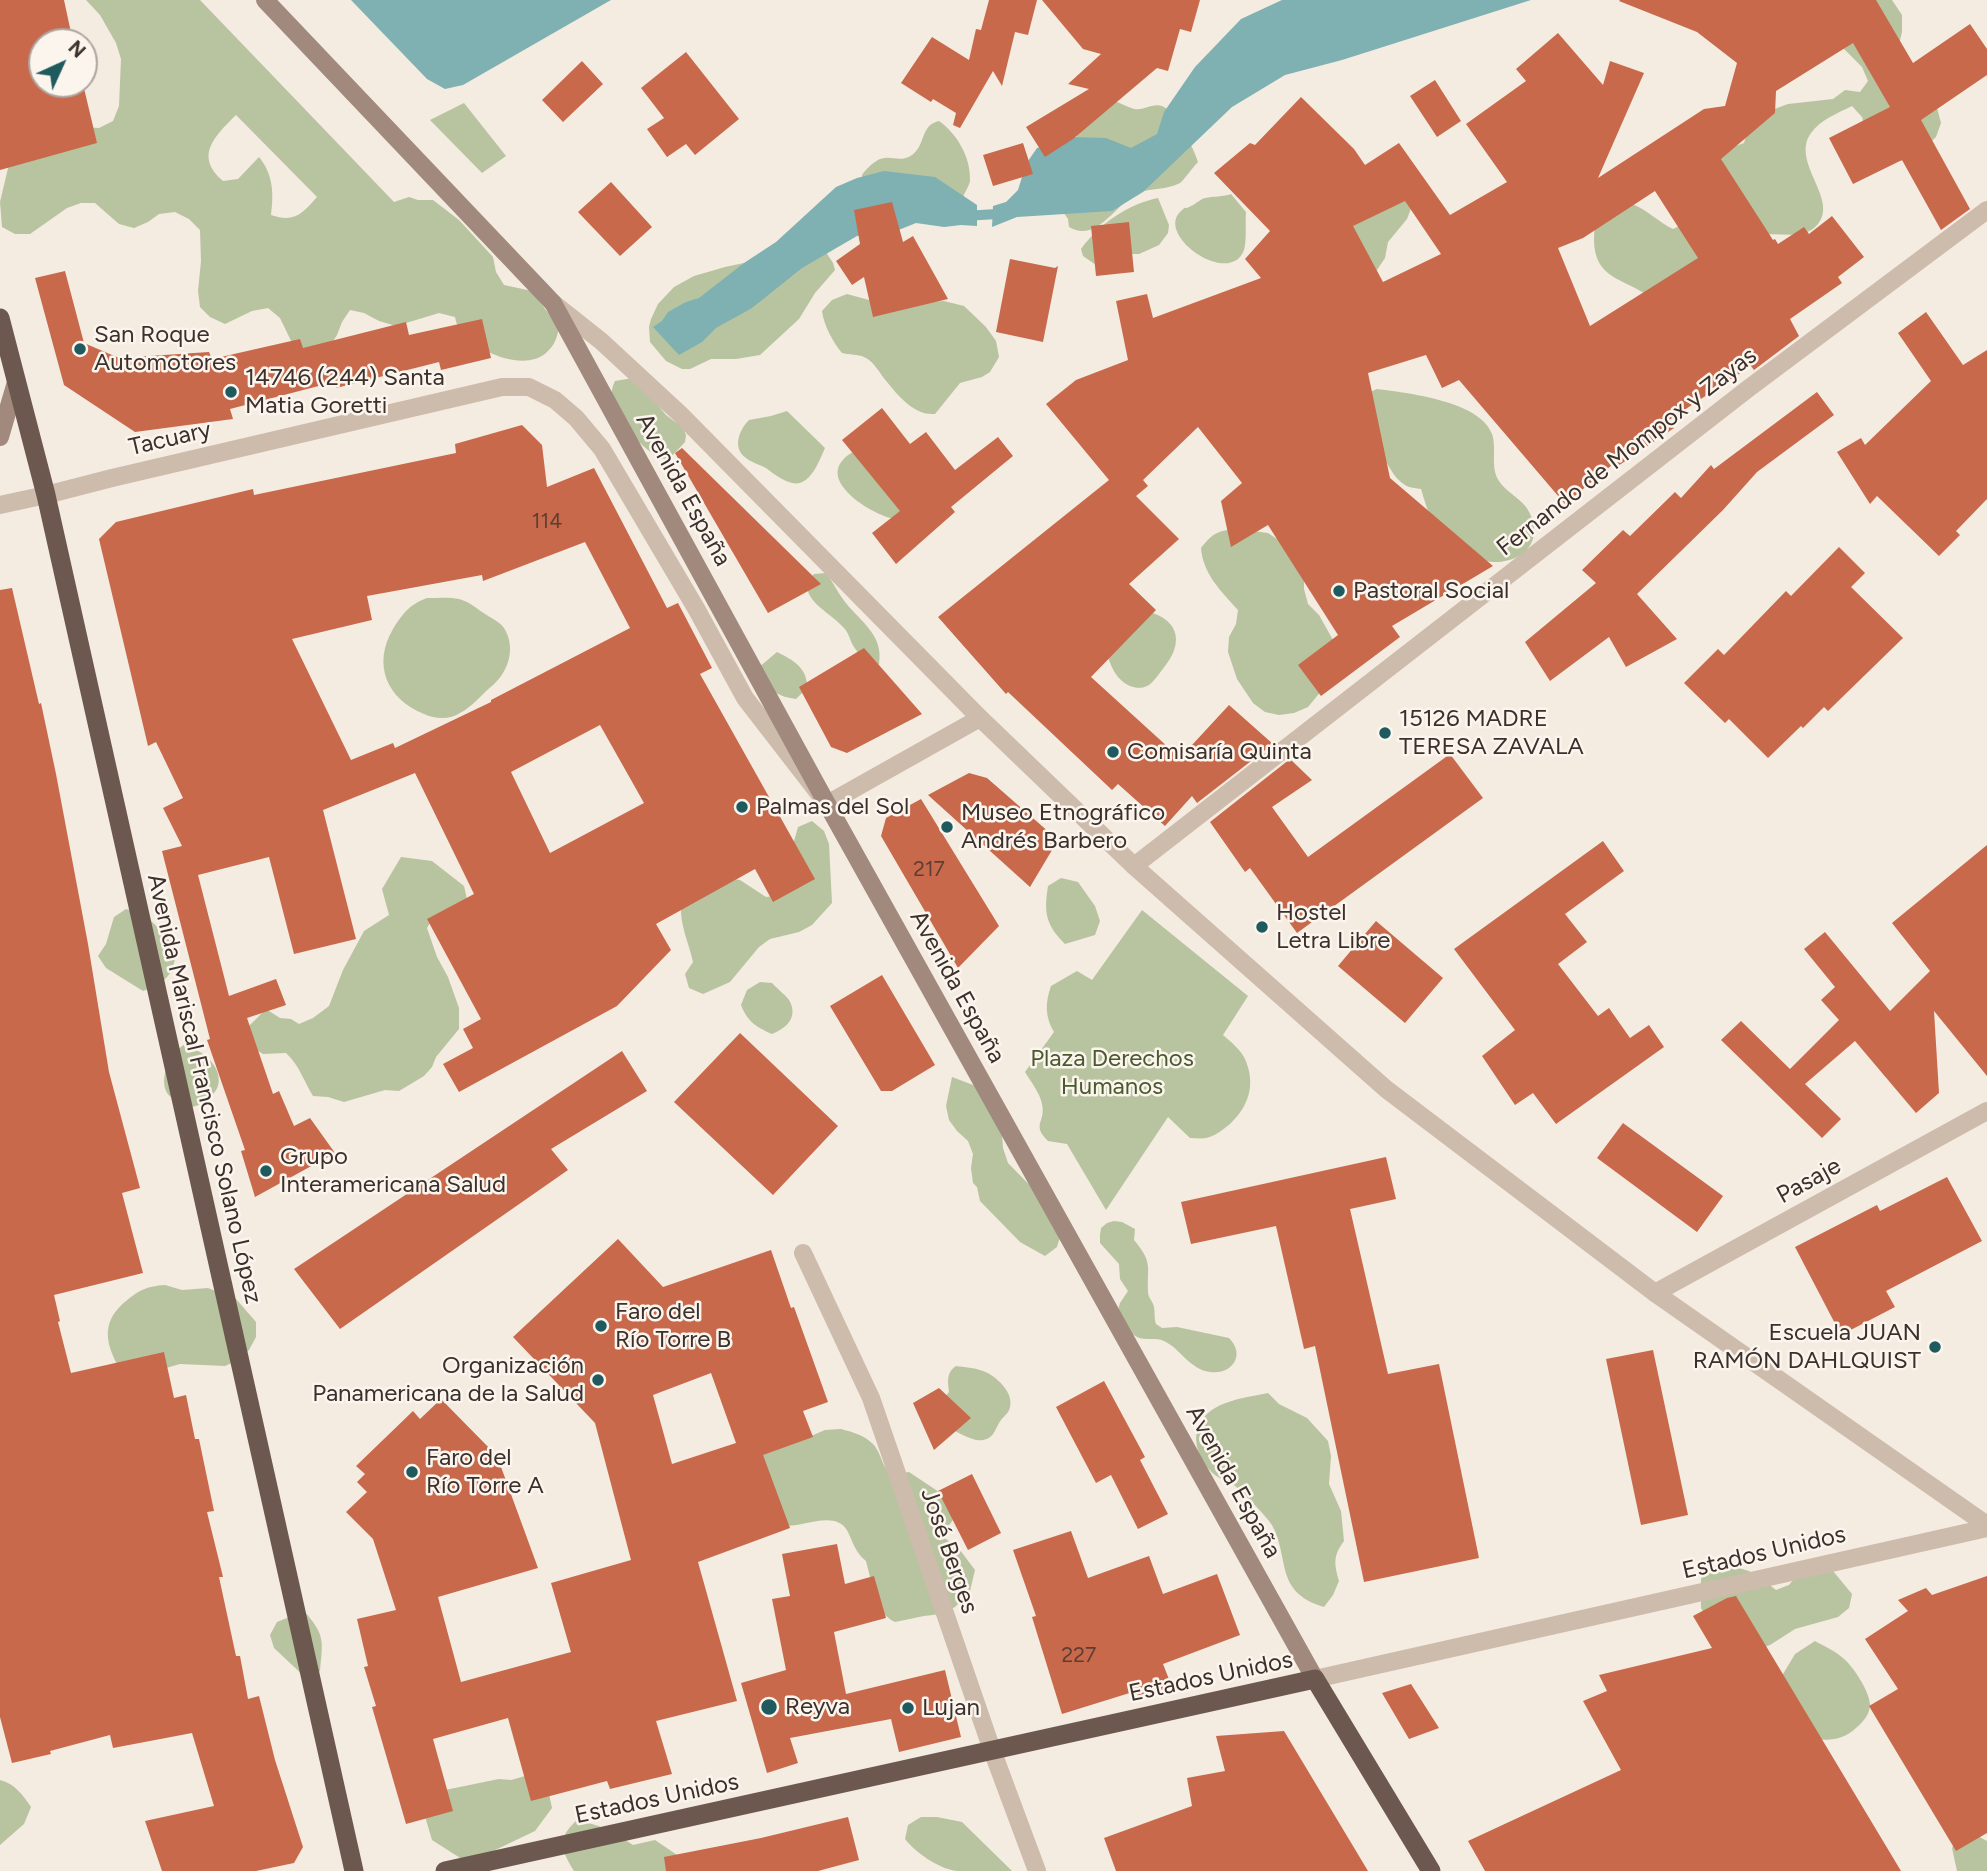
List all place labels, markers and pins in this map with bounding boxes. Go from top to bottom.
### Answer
place label: San Roque Automotores [94,321,236,377]
marker: San Roque Automotores [72,341,88,357]
place label: 14746 (244) Santa Matia Goretti [245,364,445,420]
marker: 14746 (244) Santa Matia Goretti [223,384,239,400]
place label: Pastoral Social [1353,577,1509,605]
marker: Pastoral Social [1331,583,1347,599]
place label: 15126 MADRE TERESA ZAVALA [1399,705,1584,761]
marker: 15126 MADRE TERESA ZAVALA [1377,725,1393,741]
place label: Comisaría Quinta [1127,738,1312,766]
marker: Comisaría Quinta [1105,744,1121,760]
place label: Palmas del Sol [756,793,909,821]
marker: Palmas del Sol [734,799,750,815]
place label: Museo Etnográfico Andrés Barbero [961,799,1165,855]
marker: Museo Etnográfico Andrés Barbero [939,819,955,835]
place label: Hostel Letra Libre [1276,899,1390,955]
marker: Hostel Letra Libre [1254,919,1270,935]
place label: Grupo Interamericana Salud [280,1143,506,1199]
marker: Grupo Interamericana Salud [258,1163,274,1179]
place label: Faro del Río Torre B [615,1298,731,1354]
marker: Faro del Río Torre B [593,1318,609,1334]
place label: Escuela JUAN RAMÓN DAHLQUIST [1693,1319,1921,1375]
marker: Escuela JUAN RAMÓN DAHLQUIST [1927,1339,1943,1355]
place label: Organización Panamericana de la Salud [312,1352,584,1408]
marker: Organización Panamericana de la Salud [590,1372,606,1388]
place label: Faro del Río Torre A [426,1444,544,1500]
marker: Faro del Río Torre A [404,1464,420,1480]
place label: Reyva [785,1693,850,1721]
place label: Lujan [922,1694,980,1722]
marker: Reyva [759,1697,779,1717]
marker: Lujan [900,1700,916,1716]

